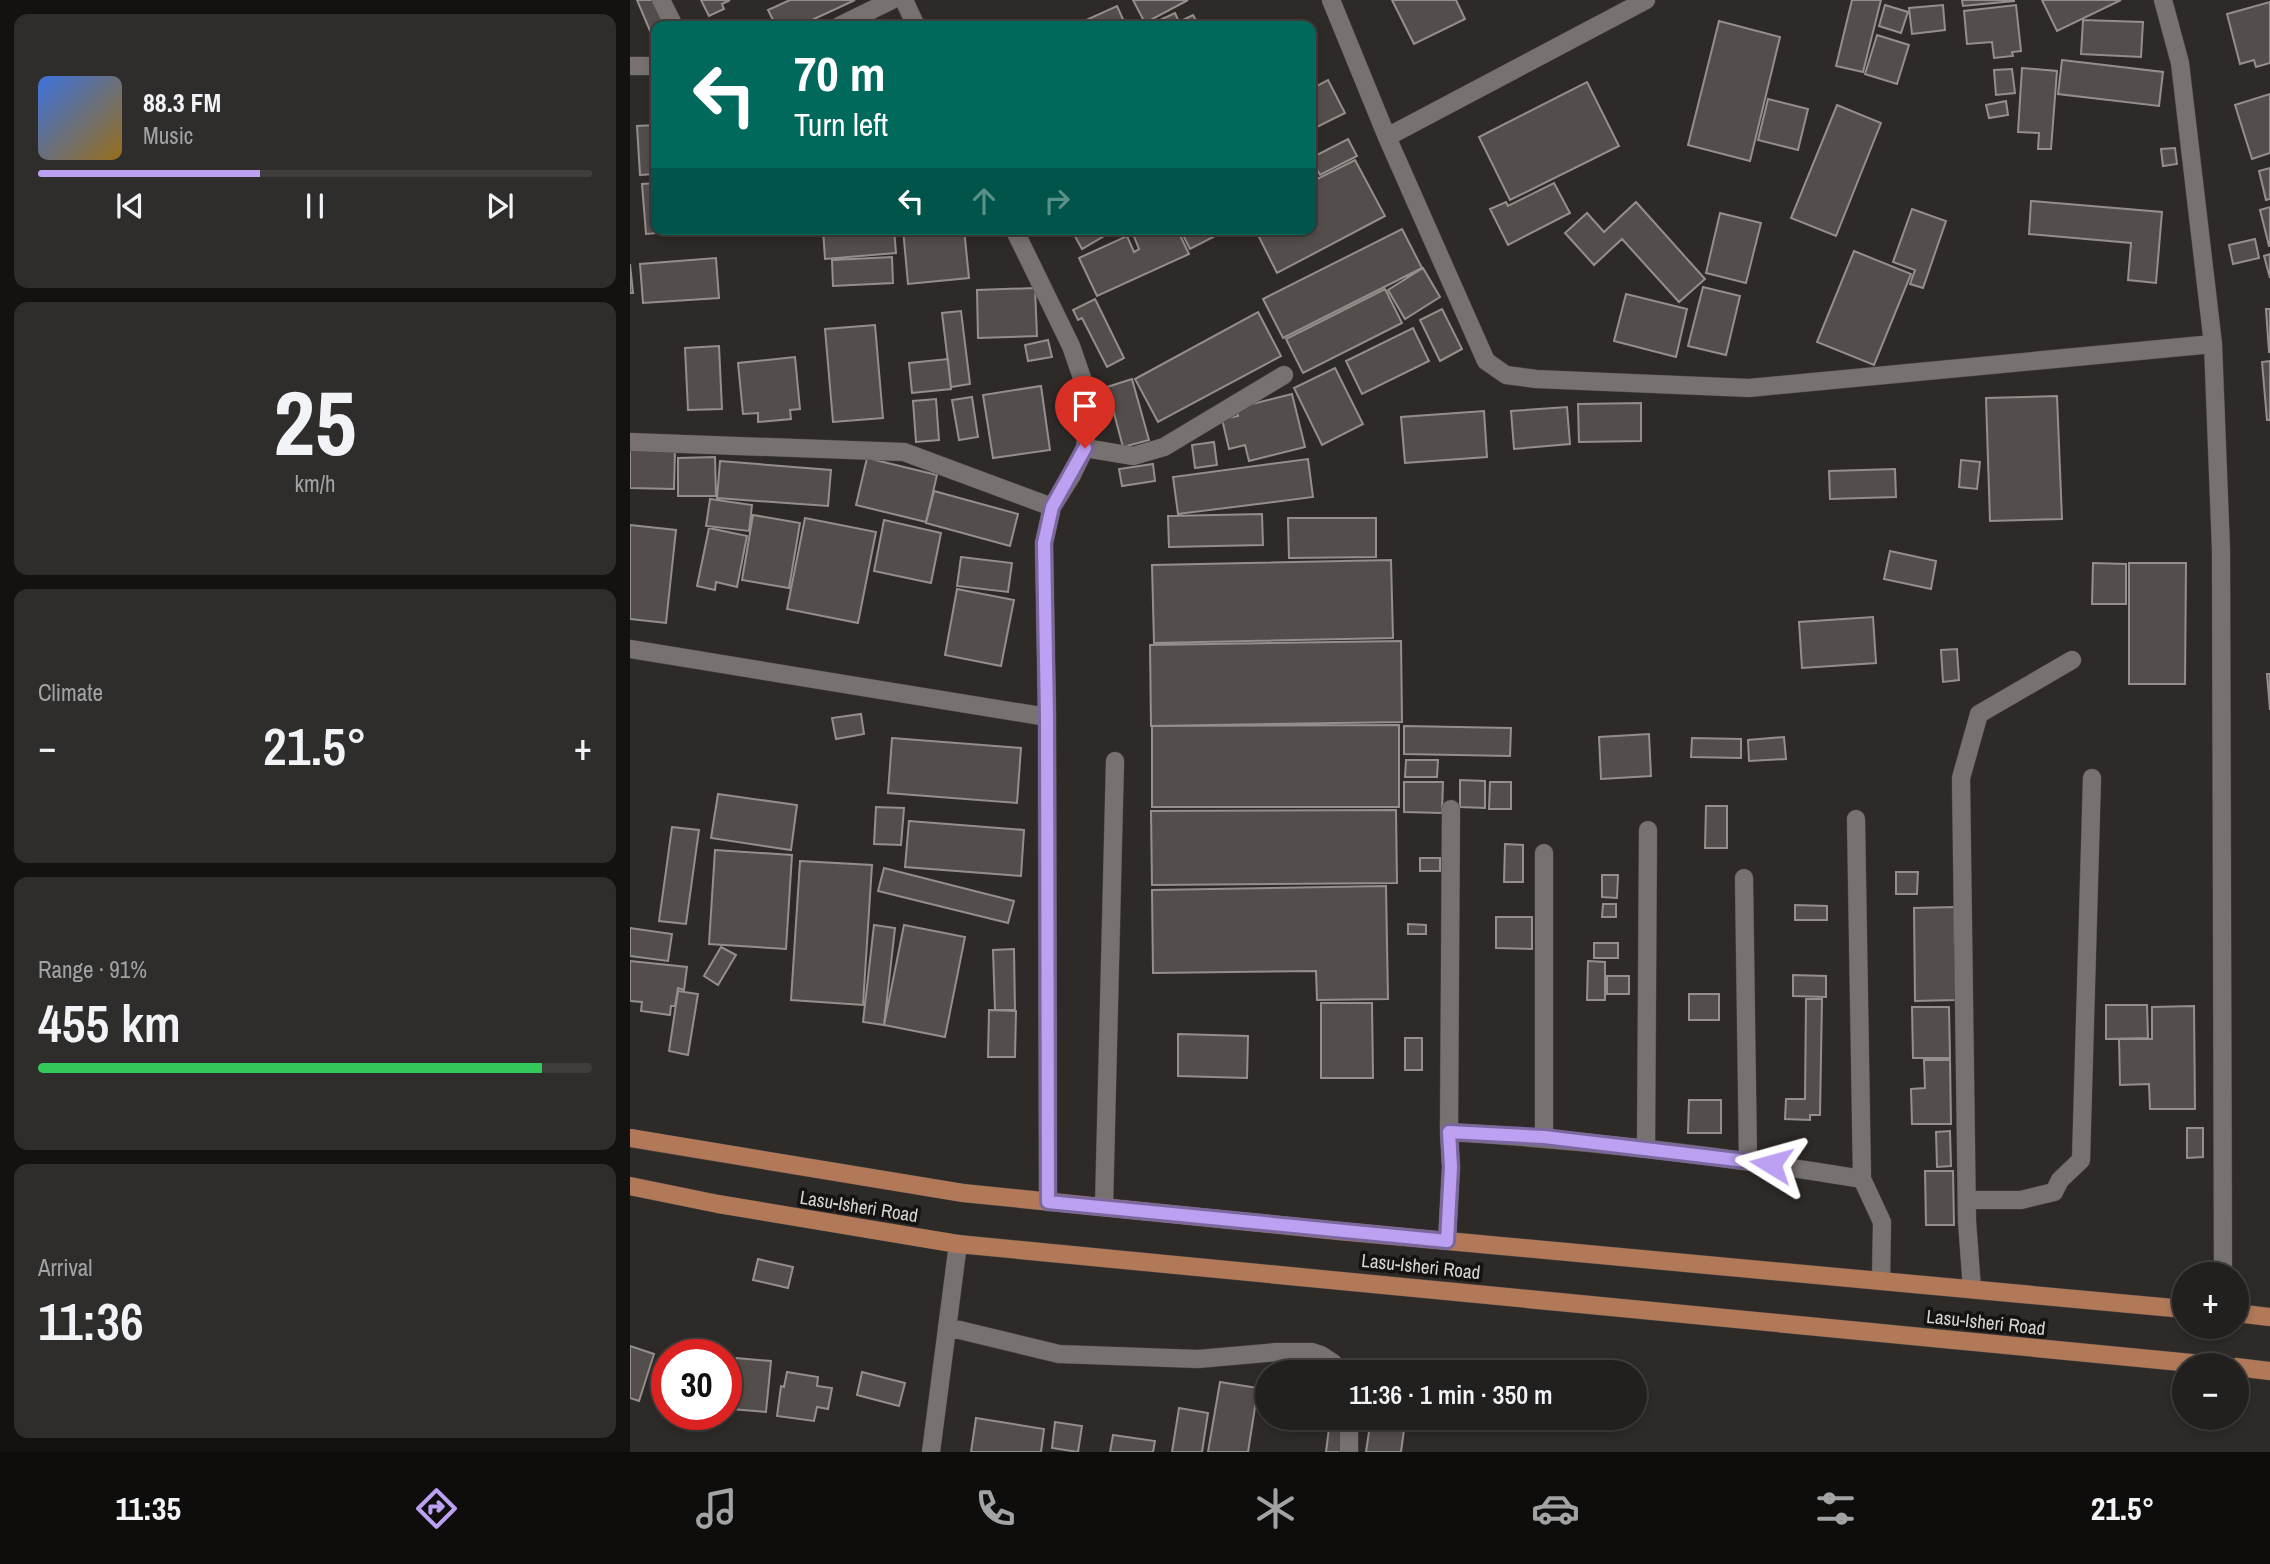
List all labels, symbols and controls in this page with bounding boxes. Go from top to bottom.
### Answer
text: 70 m [794,40,886,106]
icon: left [679,49,770,140]
text: 88.3 FM [143,85,221,120]
text: Turn left [794,103,888,146]
text: Music [143,120,193,151]
icon: left [892,182,930,220]
icon: ahead [965,182,1003,220]
icon: right [1038,182,1076,220]
icon: previous [111,187,149,225]
icon: pause [296,187,334,225]
icon: next [481,187,519,225]
text: 25 [274,361,357,483]
pin [1055,376,1115,448]
icon: arrive [1066,387,1104,425]
text: km/h [295,468,335,499]
text: Climate [38,677,103,708]
text: 21.5° [263,711,367,781]
text: − [38,721,56,772]
text: + [574,721,592,772]
text: Range · 91% [38,954,147,985]
text: 455 km [38,988,181,1058]
position arrow [1734,1127,1808,1201]
street label: Lasu-Isheri Road [798,1184,920,1228]
street label: Lasu-Isheri Road [1360,1247,1482,1285]
text: Arrival [38,1252,93,1283]
map controls [2172,1262,2249,1430]
button: + [2172,1262,2249,1339]
text: 11:36 [38,1286,144,1356]
street label: Lasu-Isheri Road [1925,1303,2047,1341]
speed limit sign: 30 [651,1339,742,1430]
button: − [2172,1353,2249,1430]
text: 11:36 · 1 min · 350 m [1349,1377,1553,1412]
icon: directions [412,1484,461,1533]
icon: music [692,1484,741,1533]
icon: phone [971,1484,1020,1533]
icon: climate [1251,1484,1300,1533]
icon: car [1531,1484,1580,1533]
icon: filters [1811,1484,1860,1533]
text: 11:35 [115,1487,181,1530]
text: 21.5° [2091,1487,2155,1530]

